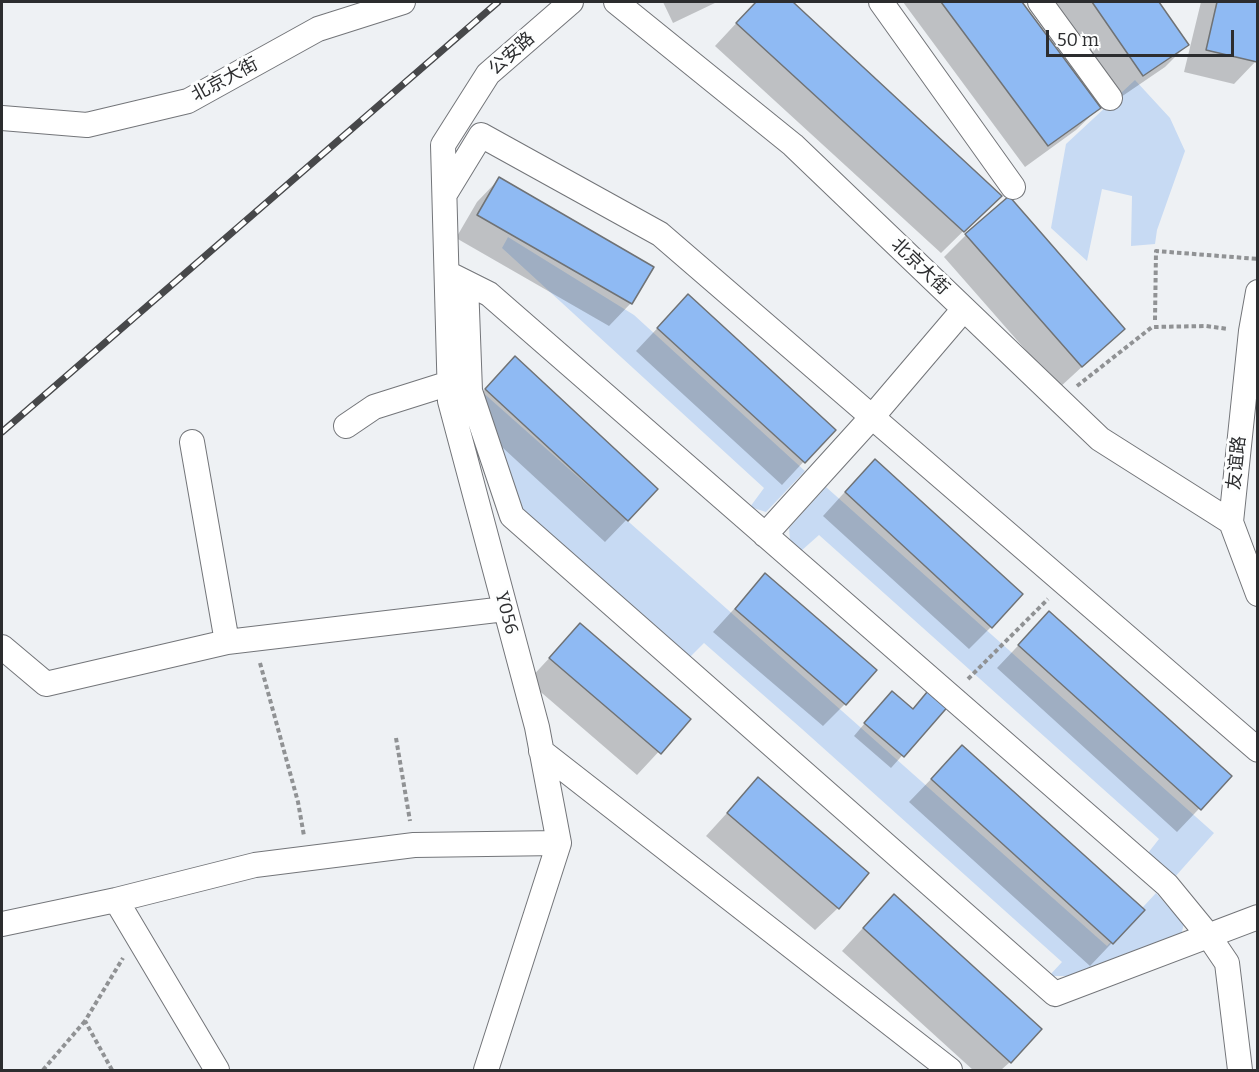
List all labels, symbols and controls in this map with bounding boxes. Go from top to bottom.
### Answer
scale bar [1049,18,1236,56]
street label: 公安路 [485,28,539,80]
text: 50 m [1057,29,1099,51]
street label: 北京大街 [188,54,262,106]
street label: 北京大街 [887,234,953,300]
street label: 友谊路 [1223,435,1251,491]
street label: Y056 [490,589,522,637]

